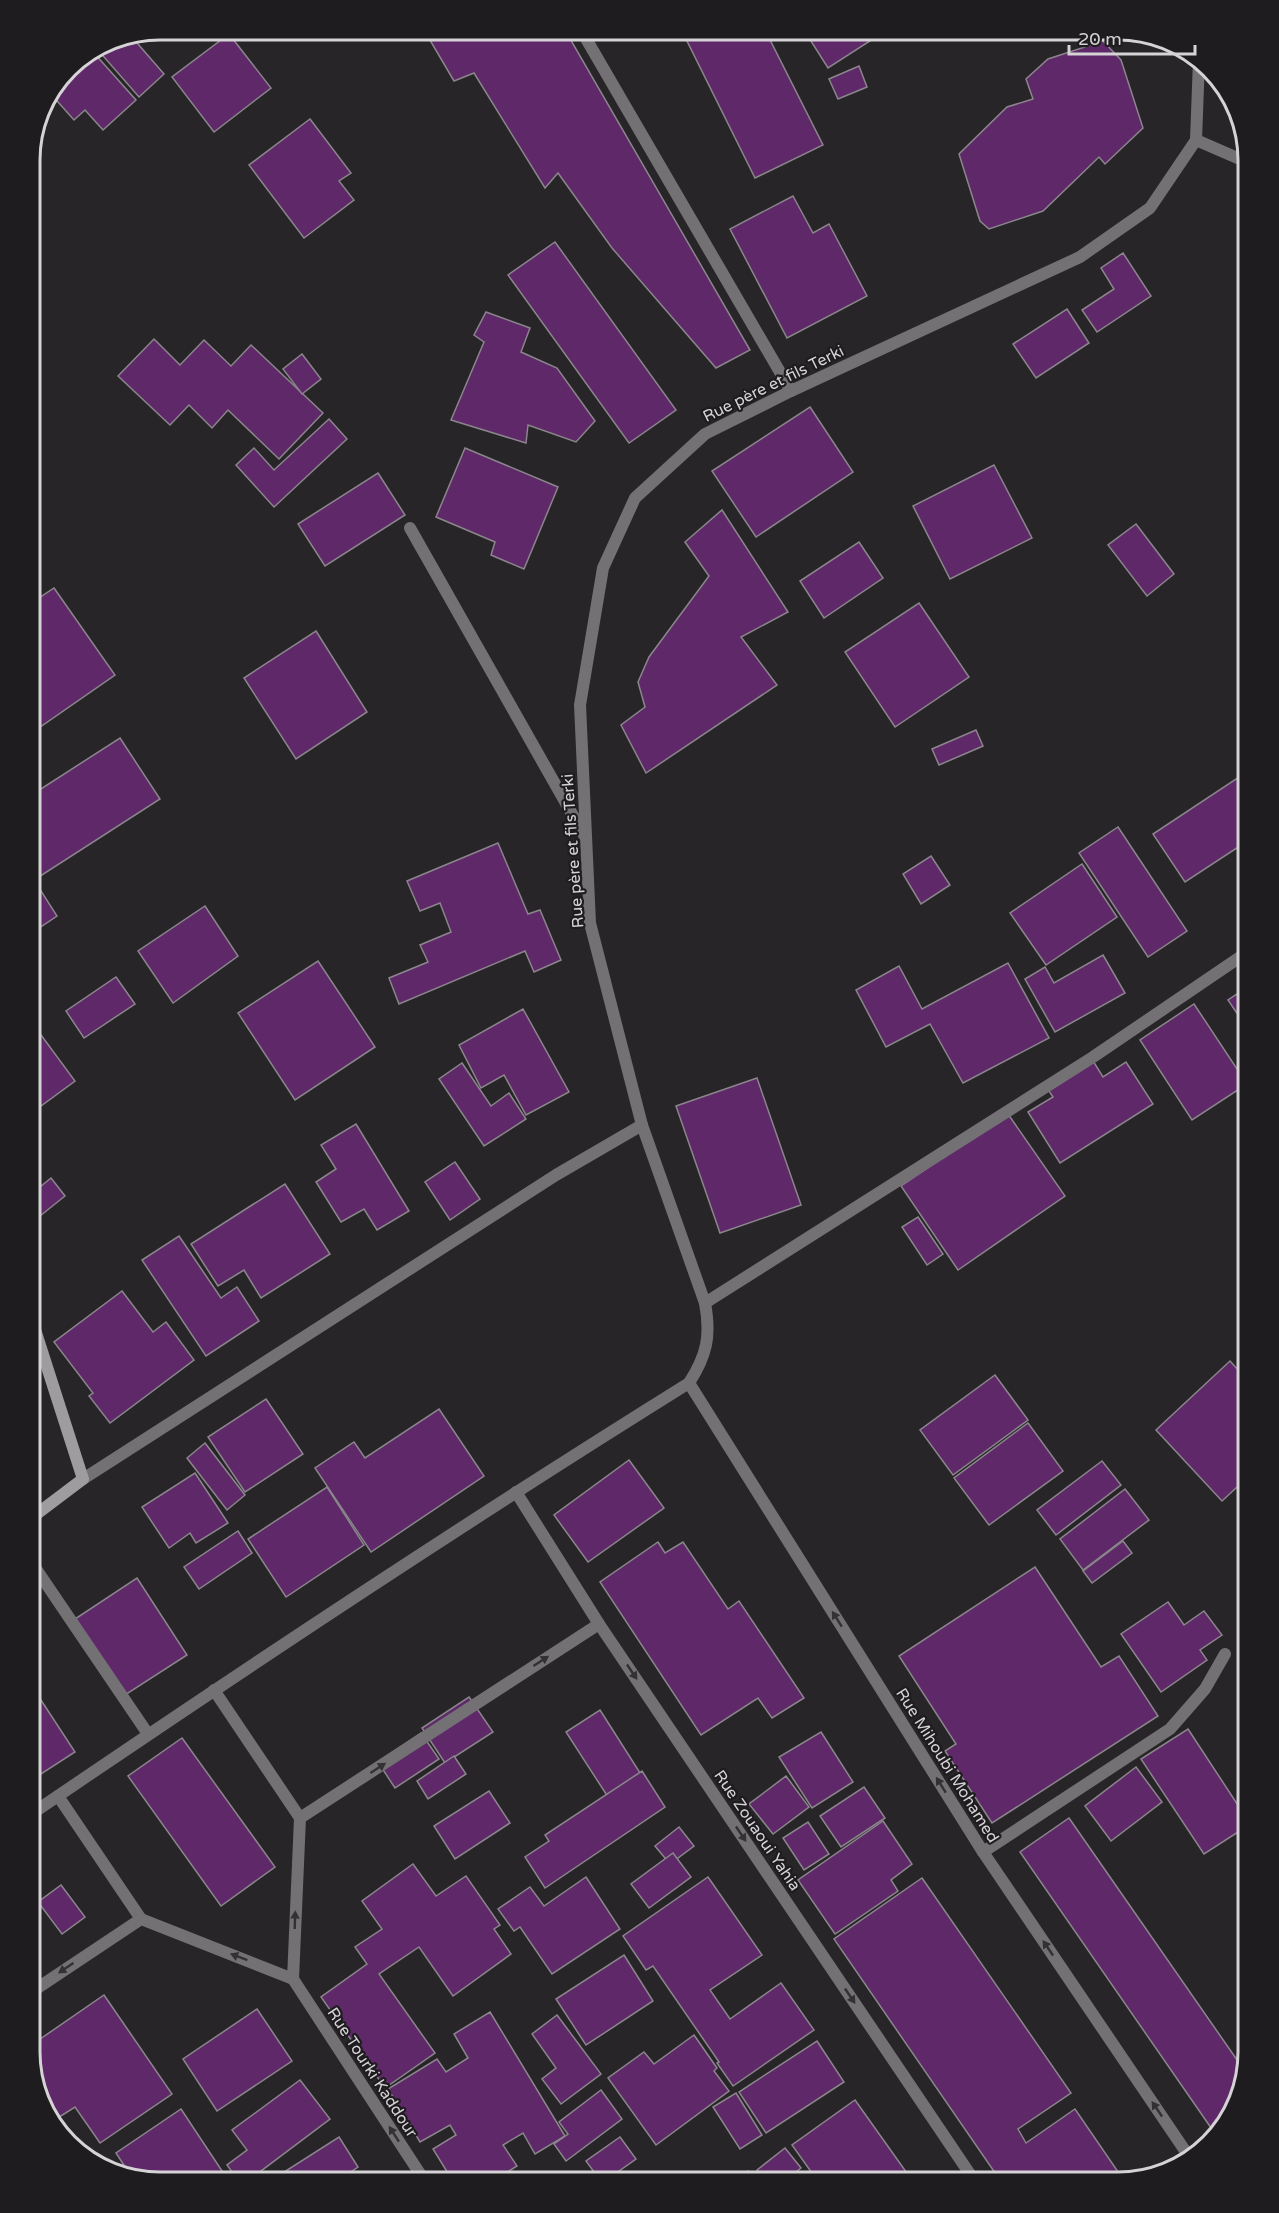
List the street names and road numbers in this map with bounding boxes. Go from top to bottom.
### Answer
street label: Rue père et fils Terki [700,341,847,427]
street label: Rue père et fils Terki [558,773,588,929]
street label: Rue Mihoubi Mohamed [891,1684,1003,1847]
street label: Rue Zouaoui Yahia [709,1766,805,1895]
street label: Rue Tourki Kaddour [323,2004,422,2142]

